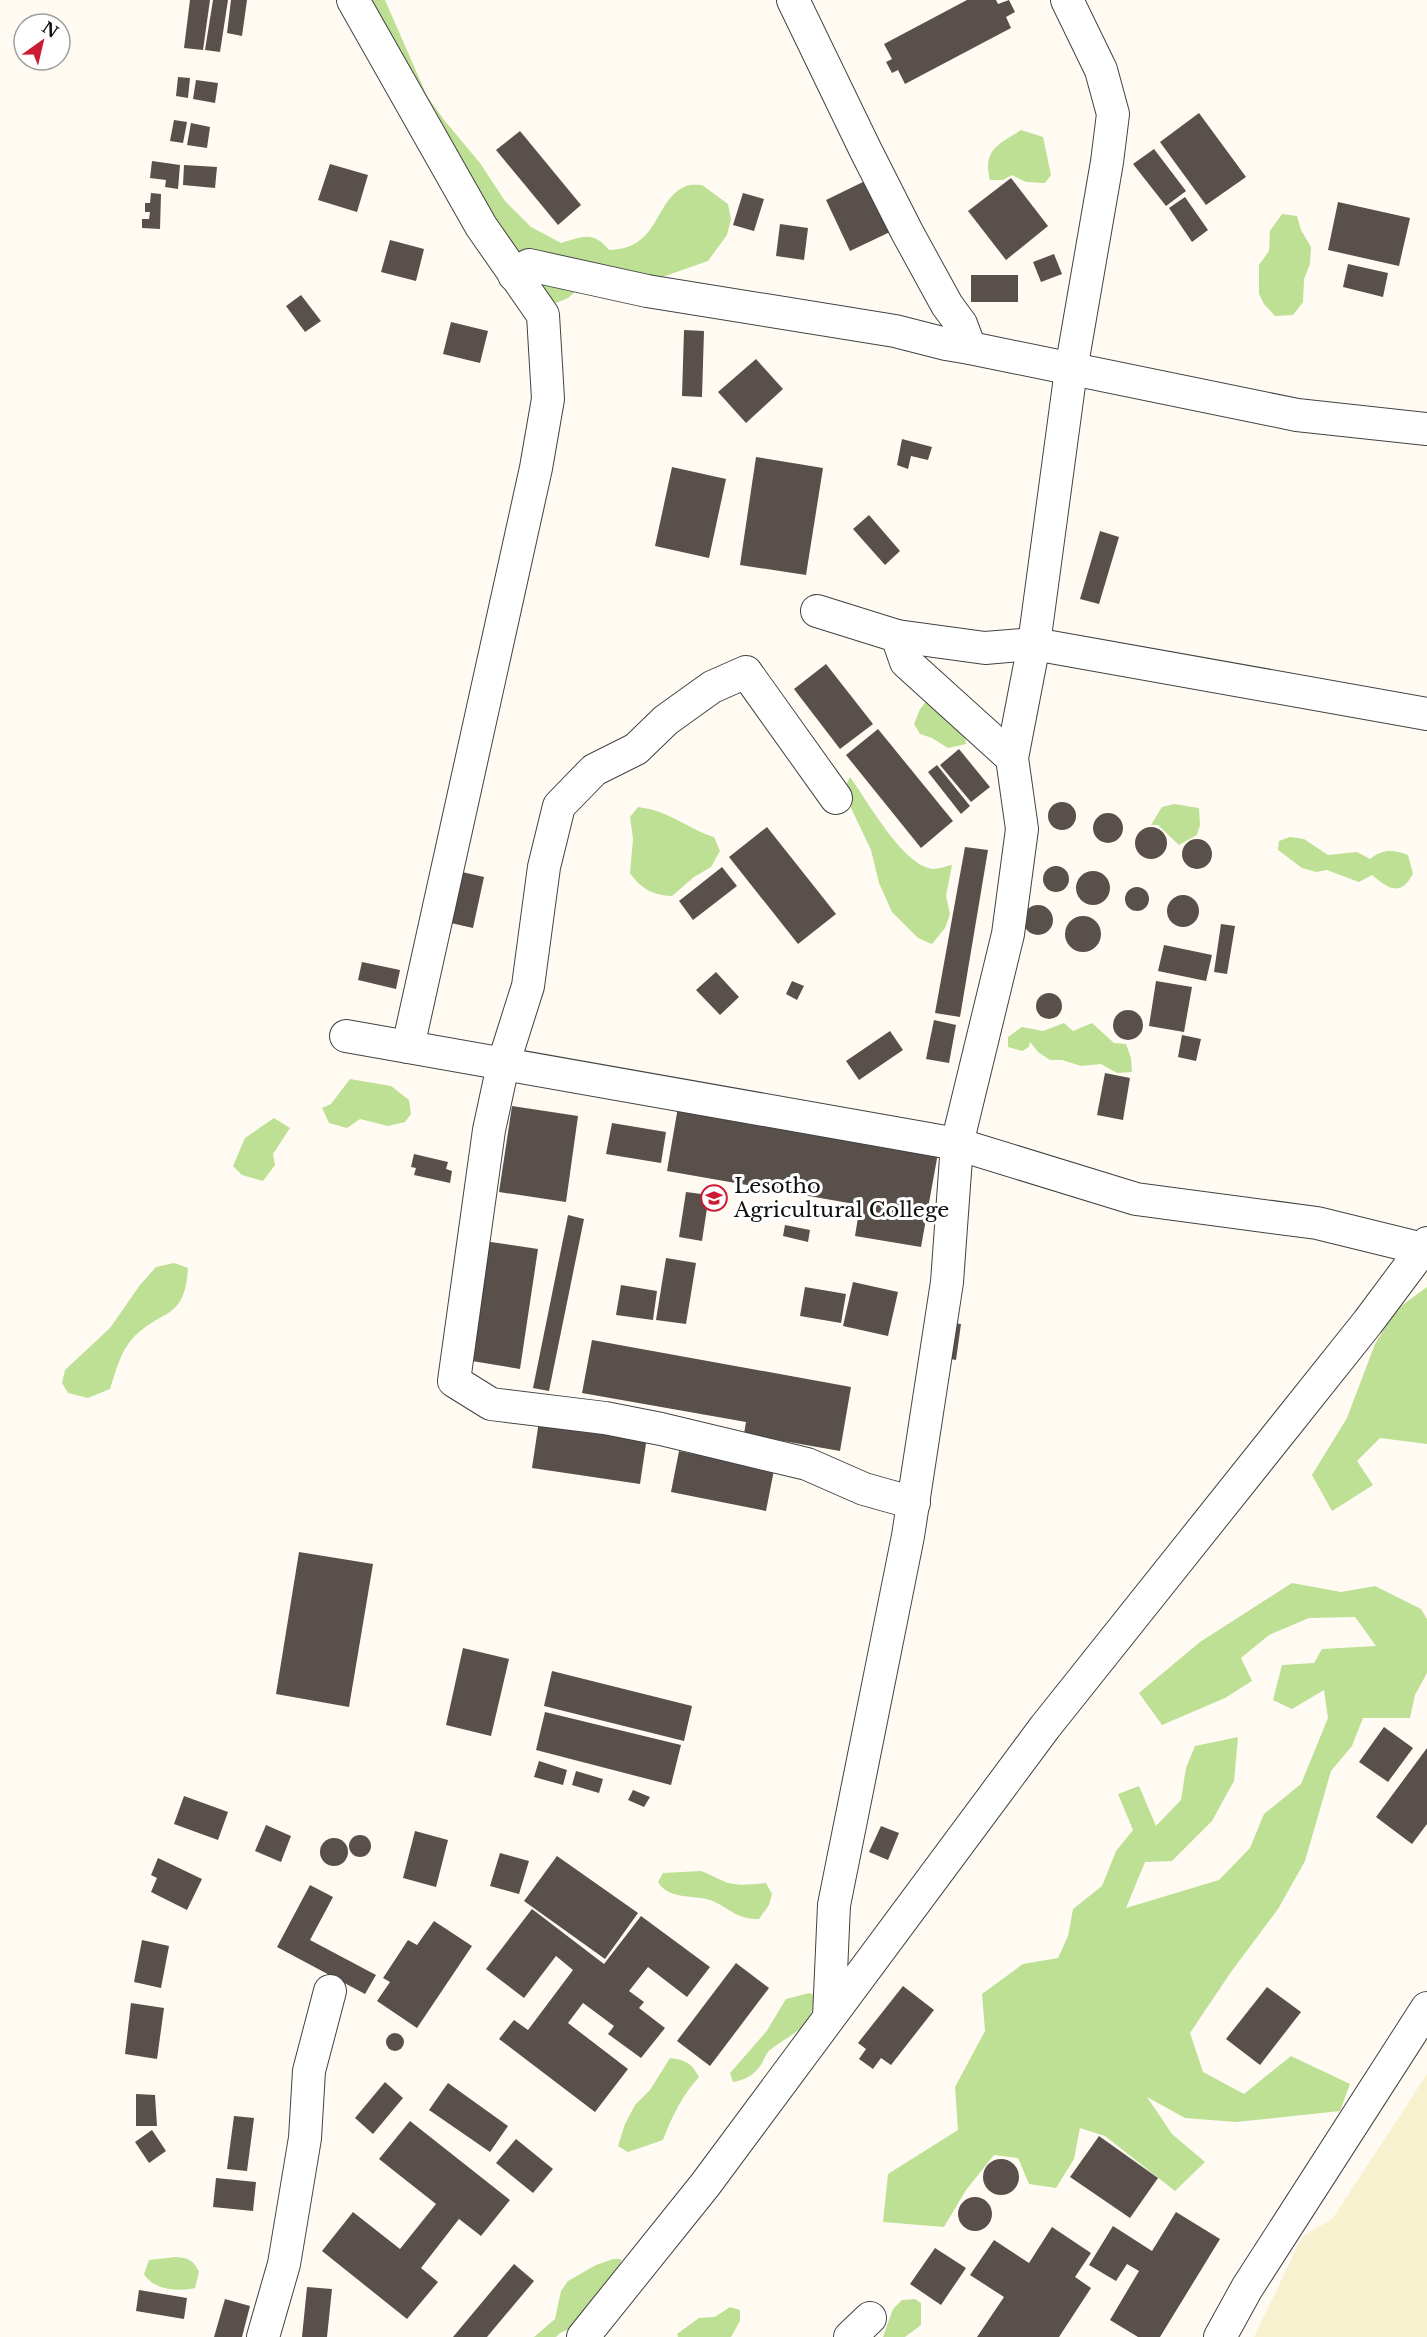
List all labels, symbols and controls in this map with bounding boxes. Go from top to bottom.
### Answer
north arrow [12,12,72,72]
text: N [39,17,62,42]
place label: Lesotho Agricultural College [733,1173,949,1223]
school or university icon: Lesotho Agricultural College [699,1183,729,1213]

